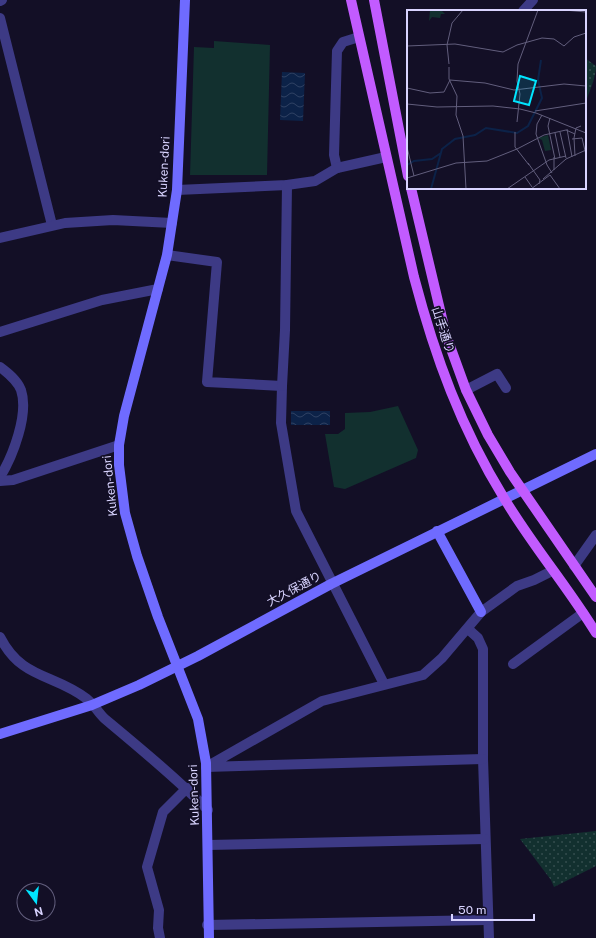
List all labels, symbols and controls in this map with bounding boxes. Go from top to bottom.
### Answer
inset map [407,10,586,189]
street label: Kuken-dori [155,136,173,198]
street label: 山手通り [429,305,457,355]
street label: Kuken-dori [100,455,120,517]
street label: 大久保通り [264,569,324,609]
street label: Kuken-dori [186,764,202,826]
north arrow [16,882,56,922]
scale bar [452,896,534,922]
text: 50 m [458,903,486,917]
text: N [33,905,44,919]

